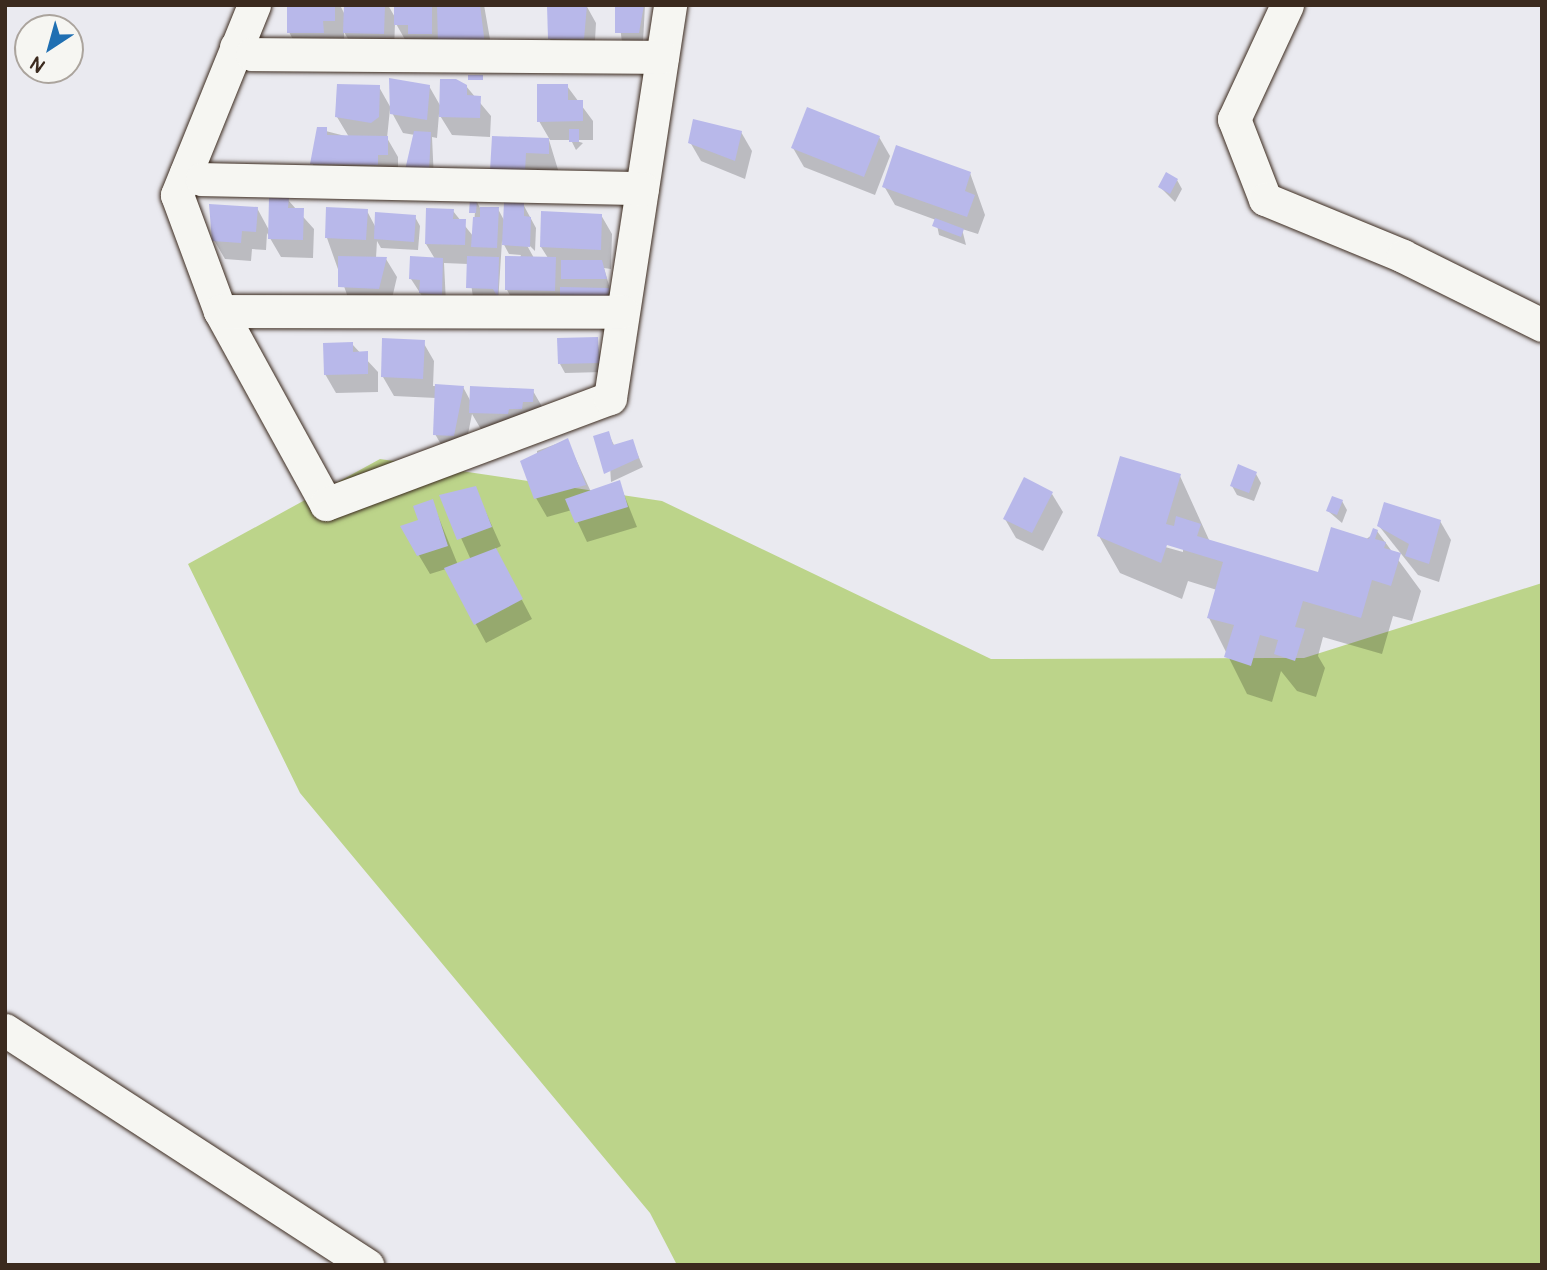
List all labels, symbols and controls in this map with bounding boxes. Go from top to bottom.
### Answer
north arrow [14,14,84,84]
text: N [26,51,50,78]

